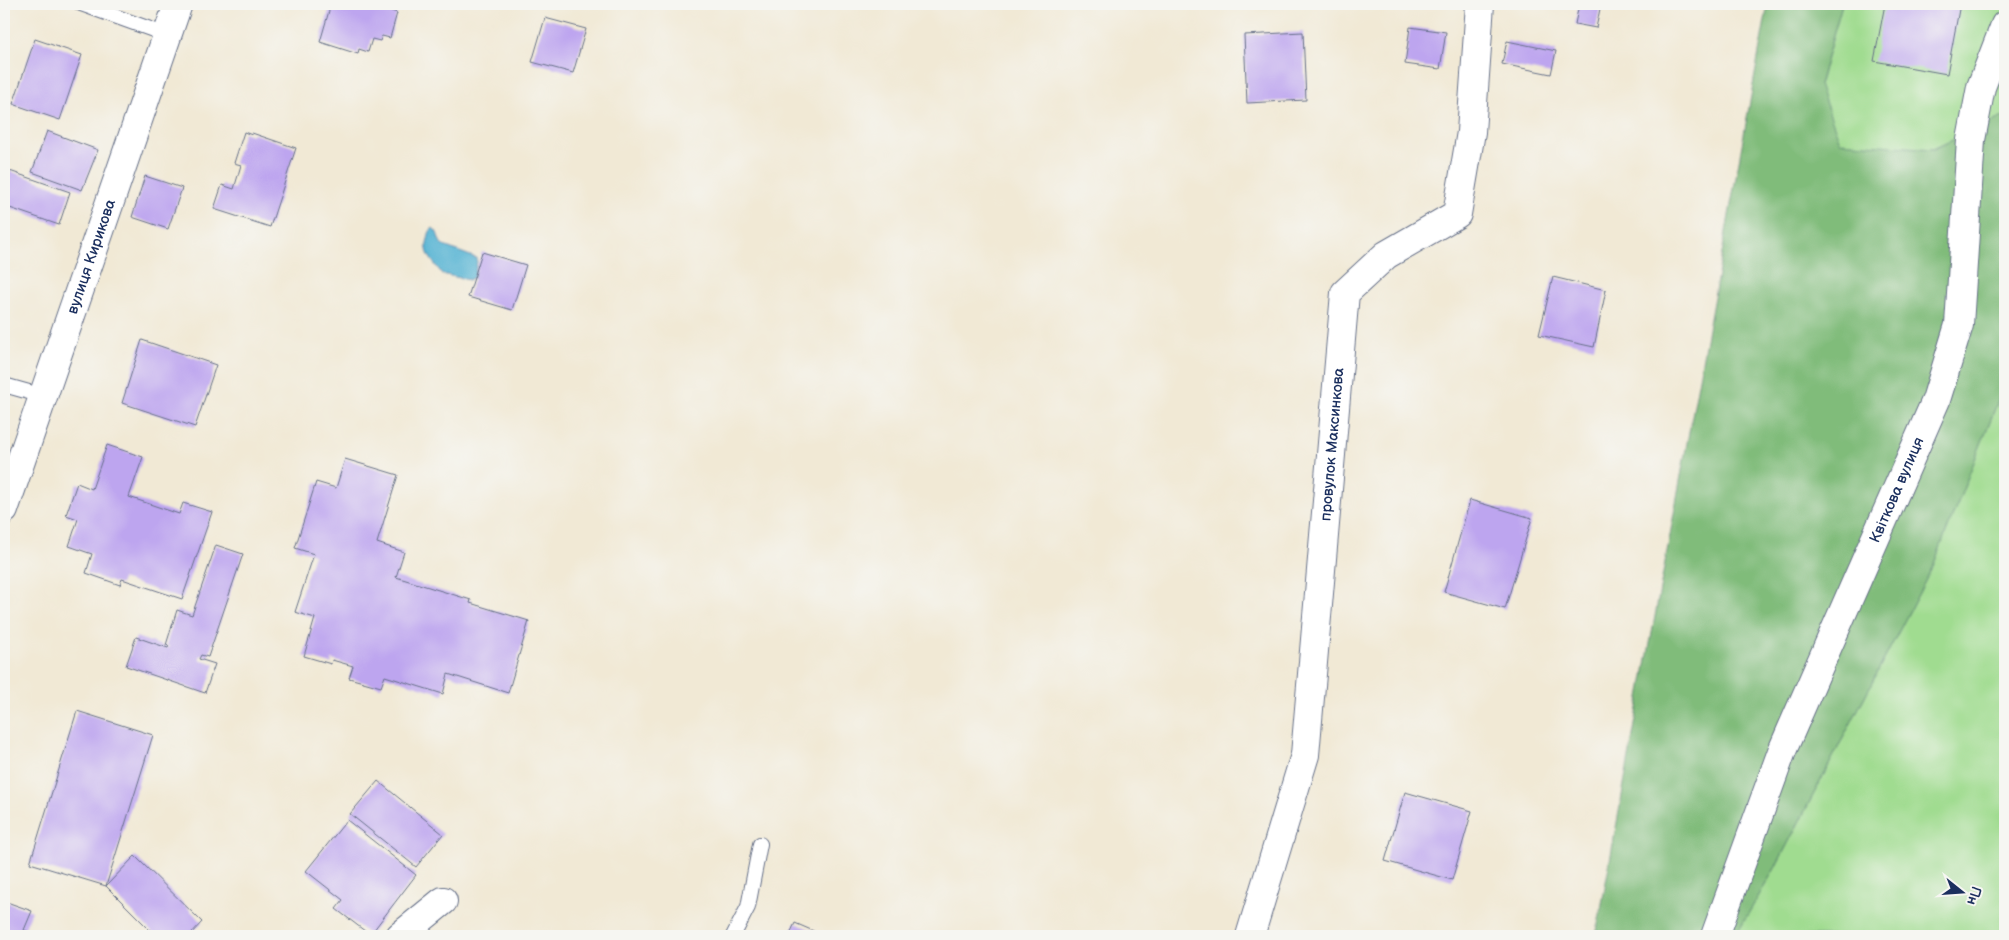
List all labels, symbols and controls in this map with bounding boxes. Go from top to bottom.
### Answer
street label: вулиця Кирикова [63,197,120,317]
street label: провулок Максинкова [1316,367,1349,522]
street label: Квіткова вулиця [1866,434,1929,546]
north arrow [1936,868,1986,918]
text: Пн [1963,884,1985,907]

